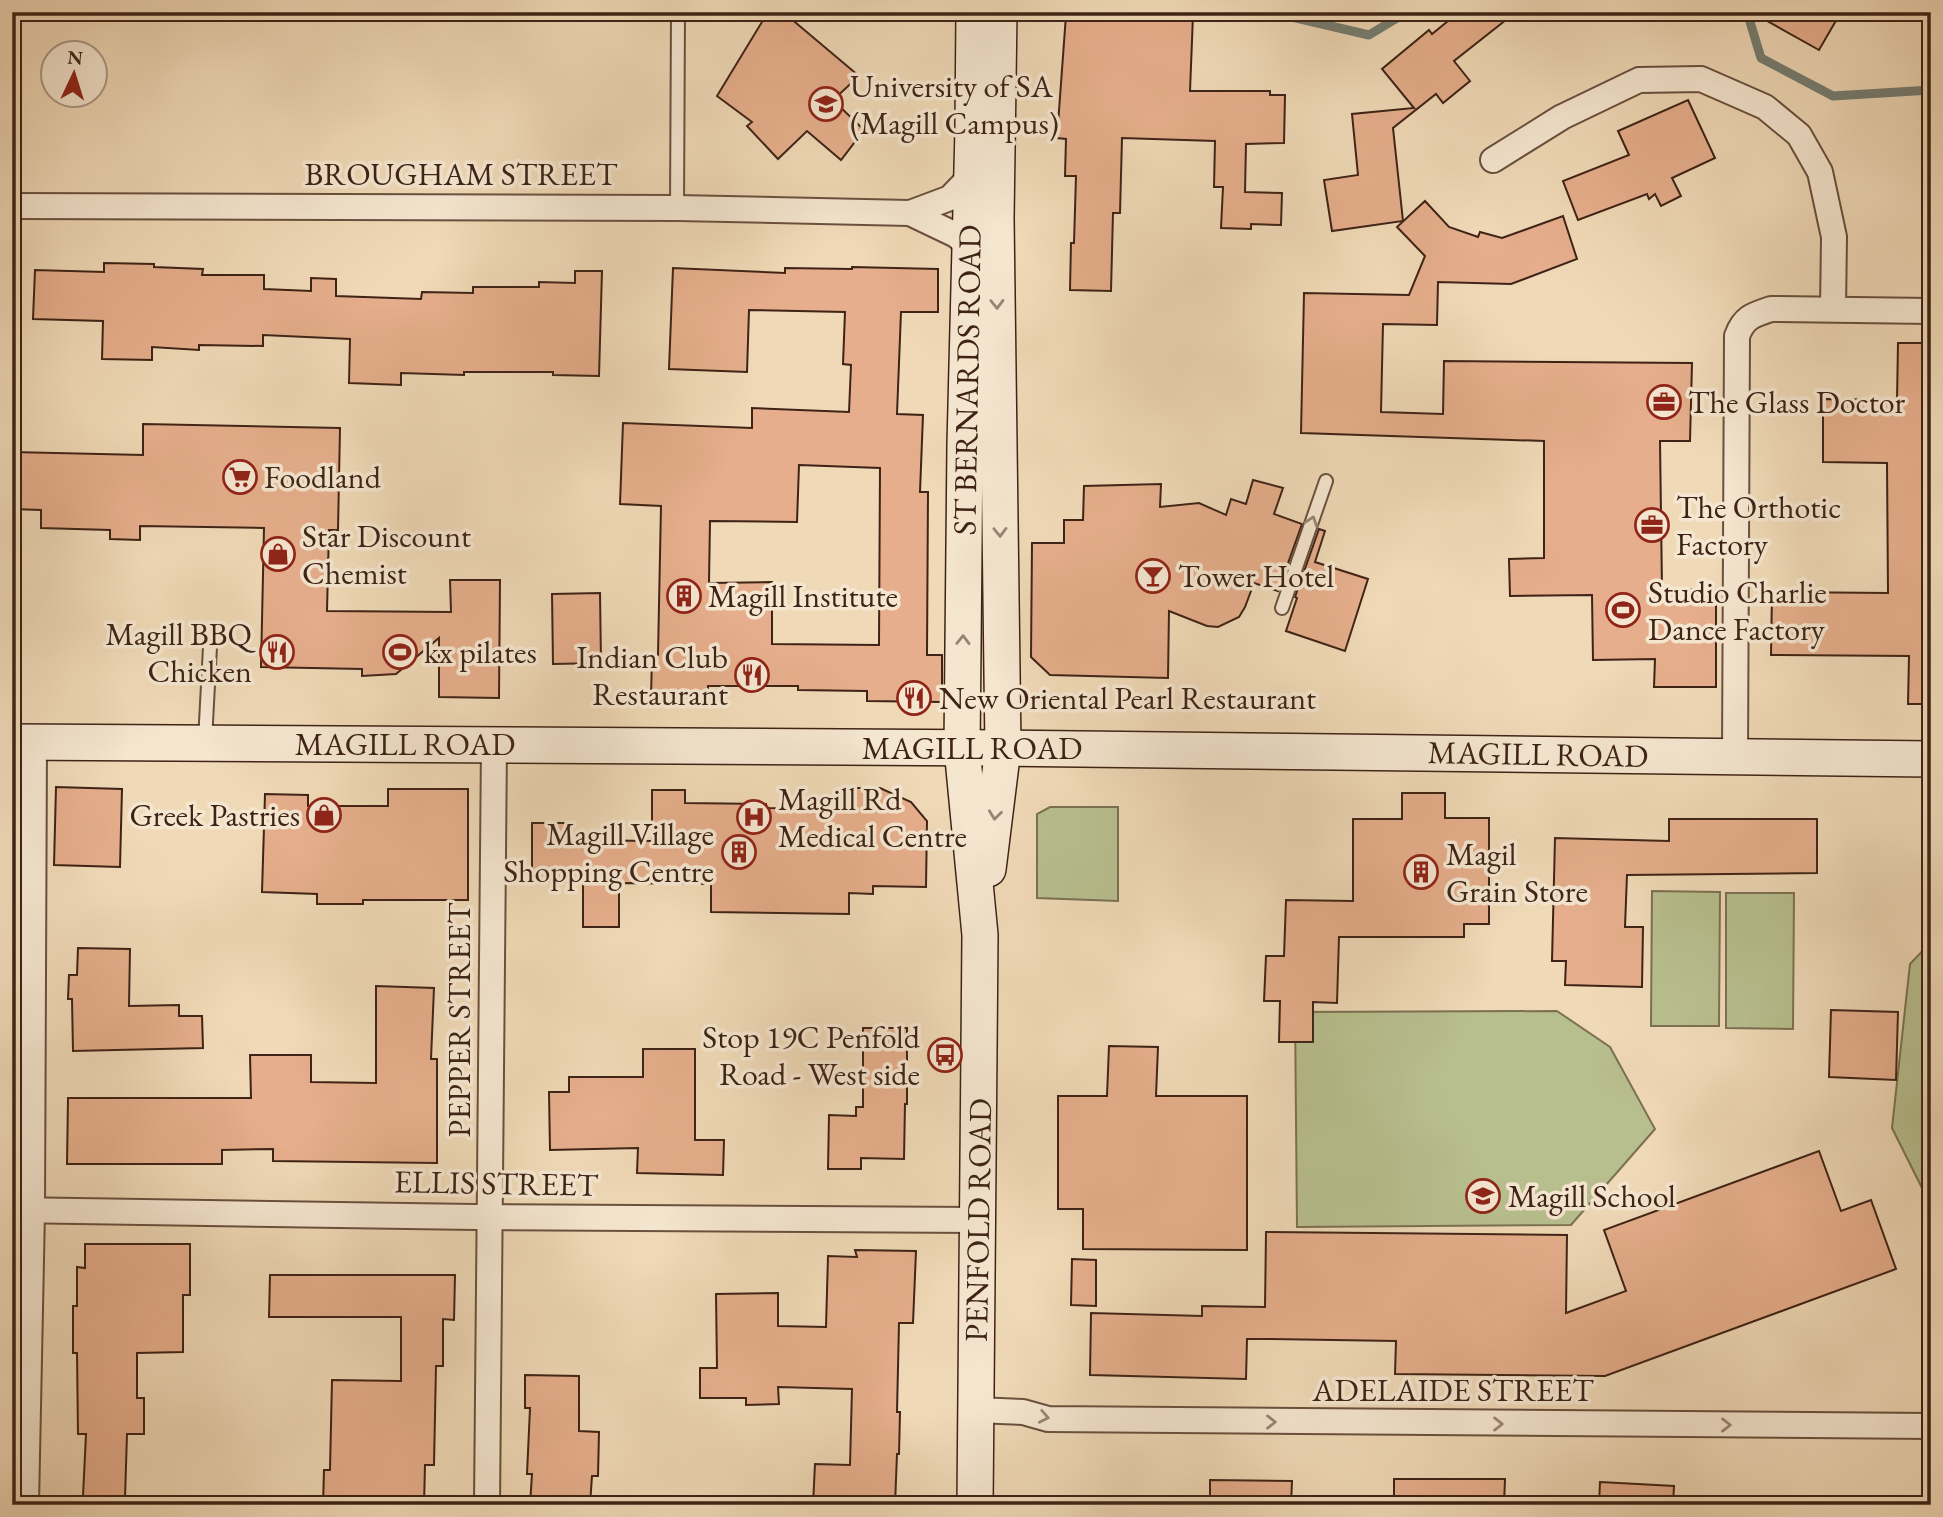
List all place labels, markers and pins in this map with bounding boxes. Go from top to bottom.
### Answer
place label: University of SA (Magill Campus) [850,65,1059,144]
school or university icon: University of SA (Magill Campus) [807,85,845,123]
place label: The Glass Doctor [1688,381,1906,423]
office icon: The Glass Doctor [1645,383,1683,421]
place label: Foodland [264,456,382,498]
supermarket icon: Foodland [221,458,259,496]
place label: The Orthotic Factory [1676,486,1841,565]
office icon: The Orthotic Factory [1633,506,1671,544]
place label: Star Discount Chemist [302,515,471,594]
shop icon: Star Discount Chemist [259,535,297,573]
place label: Tower Hotel [1178,555,1334,597]
bar icon: Tower Hotel [1134,557,1172,595]
place label: Studio Charlie Dance Factory [1648,571,1827,650]
place label: Magill Institute [708,575,898,617]
building icon: Magill Institute [665,577,703,615]
sports icon: Studio Charlie Dance Factory [1604,591,1642,629]
place label: Magill BBQ Chicken [106,613,257,692]
place label: kx pilates [424,631,537,673]
restaurant icon: Magill BBQ Chicken [258,633,296,671]
sports icon: kx pilates [381,633,419,671]
place label: Indian Club Restaurant [576,636,728,715]
restaurant icon: Indian Club Restaurant [733,656,771,694]
place label: New Oriental Pearl Restaurant [939,677,1316,719]
restaurant icon: New Oriental Pearl Restaurant [895,679,933,717]
place label: Magill Rd Medical Centre [778,778,967,857]
place label: Greek Pastries [129,794,300,836]
shop icon: Greek Pastries [305,796,343,834]
hospital icon: Magill Rd Medical Centre [735,798,773,836]
place label: Magill Village Shopping Centre [503,813,714,892]
building icon: Magill Village Shopping Centre [720,833,758,871]
place label: Magil Grain Store [1446,833,1588,912]
building icon: Magil Grain Store [1402,853,1440,891]
place label: Stop 19C Penfold Road - West side [702,1016,921,1095]
bus stop icon: Stop 19C Penfold Road - West side [926,1036,964,1074]
place label: Magill School [1508,1175,1676,1217]
school or university icon: Magill School [1464,1177,1502,1215]

